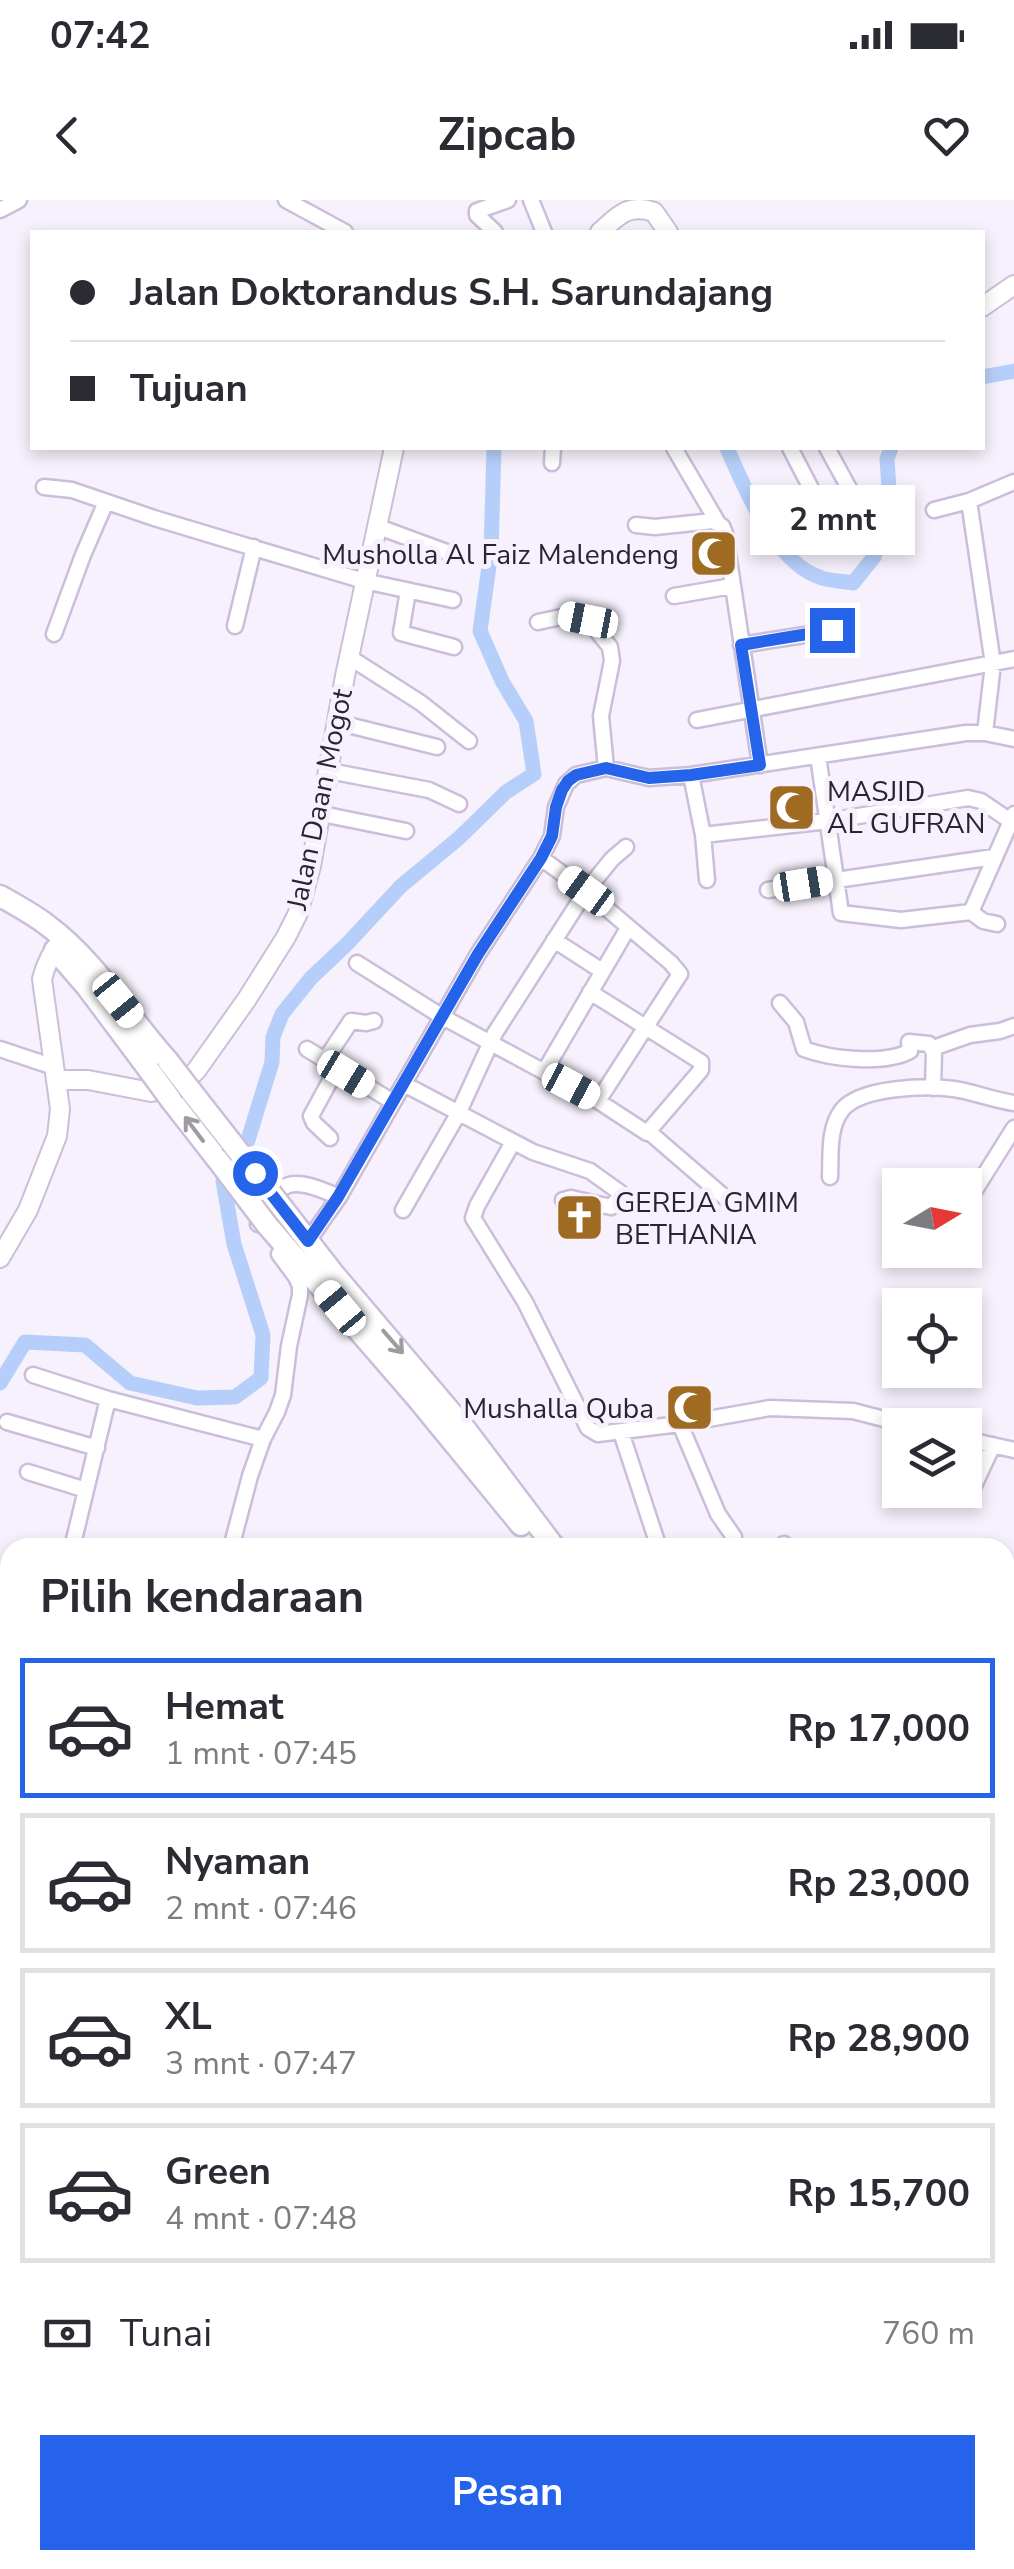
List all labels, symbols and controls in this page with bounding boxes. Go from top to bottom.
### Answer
text: 07:42 [50,10,151,61]
text: Zipcab [438,105,576,166]
icon: back [40,108,95,163]
icon: heart [919,108,974,163]
text: Jalan Doktorandus S.H. Sarundajang [130,267,773,318]
text: Tujuan [130,363,248,414]
callout: 2 mnt [750,485,914,555]
text: 2 mnt [789,498,876,541]
mosque icon: Musholla Al Faiz Malendeng [688,528,740,580]
place label: Musholla Al Faiz Malendeng [322,536,679,574]
car [556,600,620,640]
route end [810,608,855,653]
street label: Jalan Daan Mogot [278,685,362,914]
place label: MASJID AL GUFRAN [827,773,985,843]
mosque icon: MASJID AL GUFRAN [766,781,818,833]
car [553,861,619,921]
car [771,864,835,904]
car [87,967,149,1033]
car [313,1046,379,1102]
car [537,1059,605,1113]
one-way arrow [183,1117,205,1143]
route start [233,1151,278,1196]
north arrow [882,1168,982,1268]
map controls [882,1168,982,1508]
place label: GEREJA GMIM BETHANIA [615,1184,799,1254]
church icon: GEREJA GMIM BETHANIA [554,1192,606,1244]
car [309,1275,371,1341]
button: locate [882,1288,982,1388]
one-way arrow [381,1329,403,1355]
mosque icon: Mushalla Quba [663,1382,715,1434]
place label: Mushalla Quba [463,1390,654,1428]
button: layers [882,1408,982,1508]
text: Pilih kendaraan [40,1567,364,1628]
text: Hemat [165,1681,284,1732]
icon: car [45,1683,135,1773]
text: Rp 17,000 [787,1703,970,1754]
text: 1 mnt · 07:45 [165,1732,357,1775]
text: Nyaman [165,1836,310,1887]
icon: car [45,1838,135,1928]
text: Rp 23,000 [787,1858,970,1909]
text: 2 mnt · 07:46 [165,1887,357,1930]
text: XL [165,1991,212,2042]
icon: car [45,1993,135,2083]
text: Rp 28,900 [787,2013,970,2064]
text: 3 mnt · 07:47 [165,2042,357,2085]
text: Green [165,2146,271,2197]
icon: car [45,2148,135,2238]
text: Rp 15,700 [787,2168,970,2219]
text: 4 mnt · 07:48 [165,2197,357,2240]
icon: cash [40,2306,95,2361]
text: Tunai [120,2308,212,2359]
text: 760 m [882,2312,975,2355]
button: Pesan [40,2435,975,2550]

